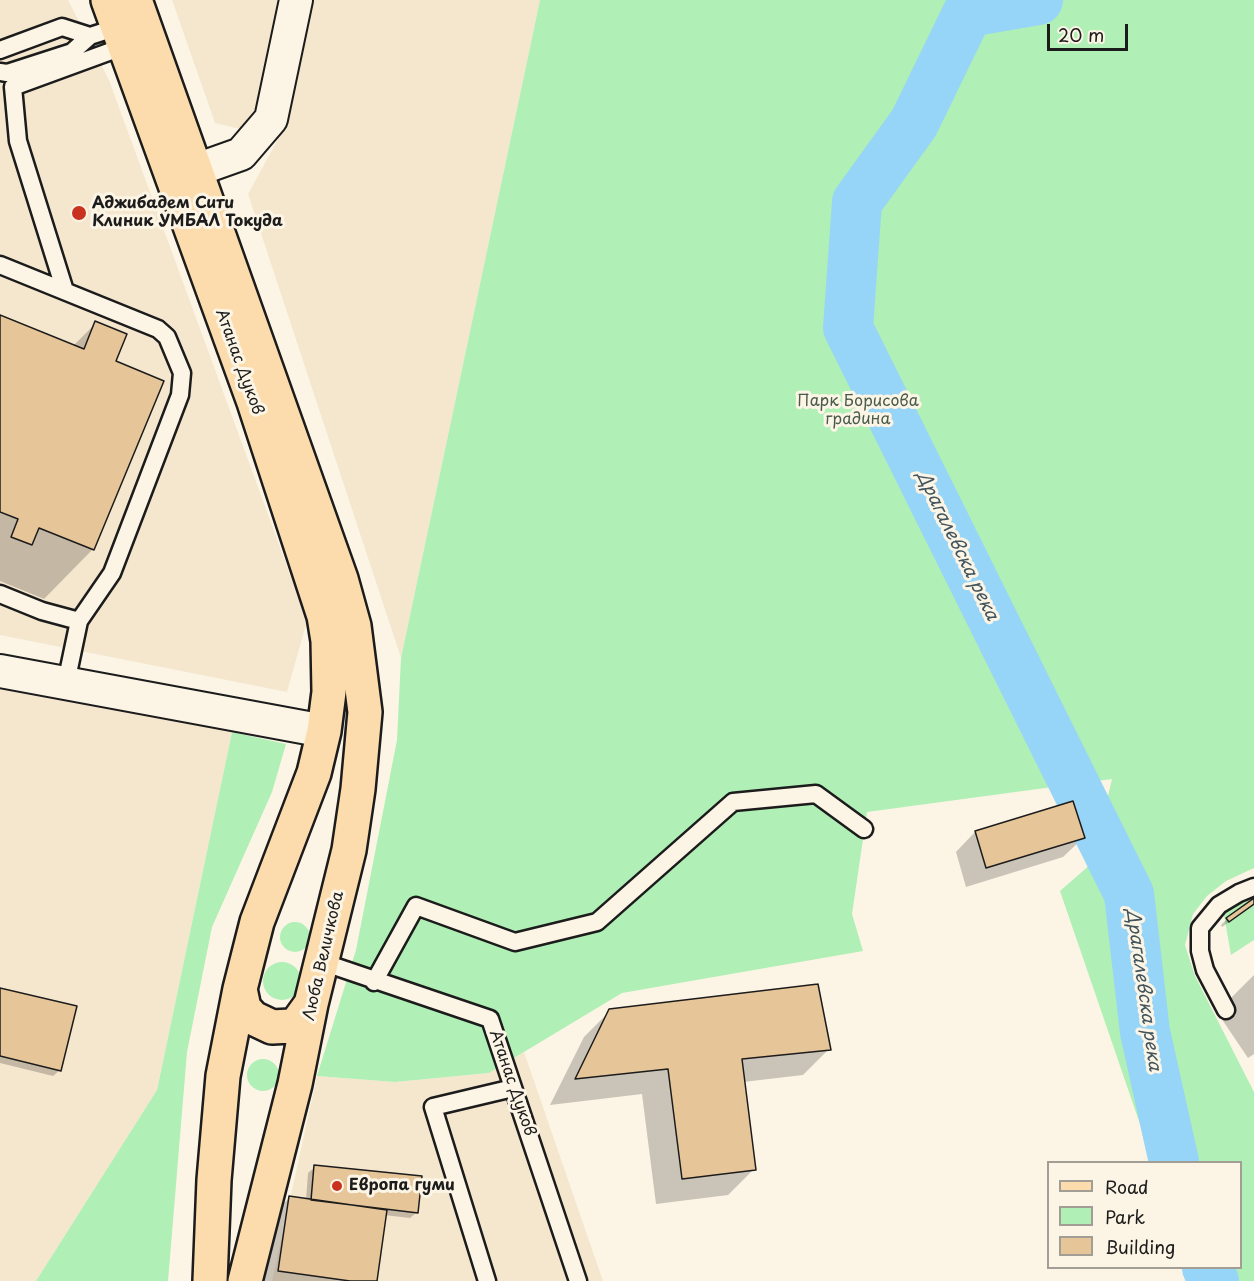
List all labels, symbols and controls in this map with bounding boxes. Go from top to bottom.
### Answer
scale bar [1050,12,1131,50]
text: 20 m [1058,21,1104,48]
place label: Аджибадем Сити Клиник УМБАЛ Токуда [92,194,283,232]
marker: Аджибадем Сити Клиник УМБАЛ Токуда [70,204,88,222]
street label: Атанас Дуков [211,307,267,417]
park label: Парк Борисова градина [797,392,919,430]
water label: Драгалевска река [911,468,1003,624]
street label: Люба Величкова [300,889,348,1023]
water label: Драгалевска река [1121,908,1165,1072]
street label: Атанас Дуков [485,1027,539,1139]
legend [1047,1161,1242,1269]
text: Road [1105,1173,1149,1200]
place label: Европа гуми [349,1176,455,1196]
marker: Европа гуми [330,1179,344,1193]
text: Park [1105,1203,1145,1230]
text: Building [1105,1233,1175,1260]

